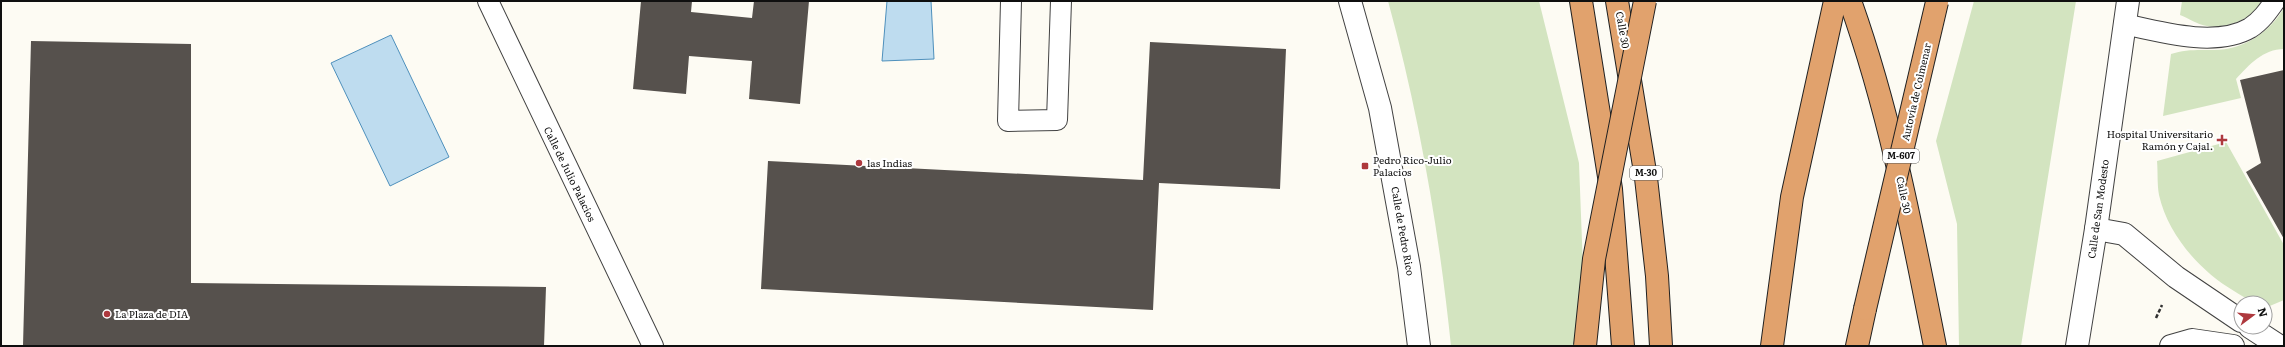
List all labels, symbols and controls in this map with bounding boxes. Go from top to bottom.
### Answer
street label: Calle 30 [1613,10,1634,50]
street label: Autovía de Colmenar [1897,41,1934,142]
street label: Calle de Julio Palacios [541,124,600,224]
place label: Hospital Universitario Ramón y Cajal. [2107,126,2213,153]
marker: Hospital Universitario Ramón y Cajal. [2216,134,2228,146]
road number: M-607 [1883,149,1919,163]
place label: Pedro Rico-Julio Palacios [1373,152,1452,179]
place label: las Indias [867,155,913,170]
marker: las Indias [854,158,864,168]
street label: Calle de San Modesto [2083,158,2112,260]
marker: Pedro Rico-Julio Palacios [1360,161,1370,171]
road number: M-30 [1630,166,1662,180]
street label: Calle 30 [1893,175,1916,215]
street label: Calle de Pedro Rico [1388,185,1419,277]
north arrow [2233,295,2273,335]
text: N [2255,305,2273,319]
place label: La Plaza de DIA [115,306,189,321]
marker: La Plaza de DIA [102,309,112,319]

